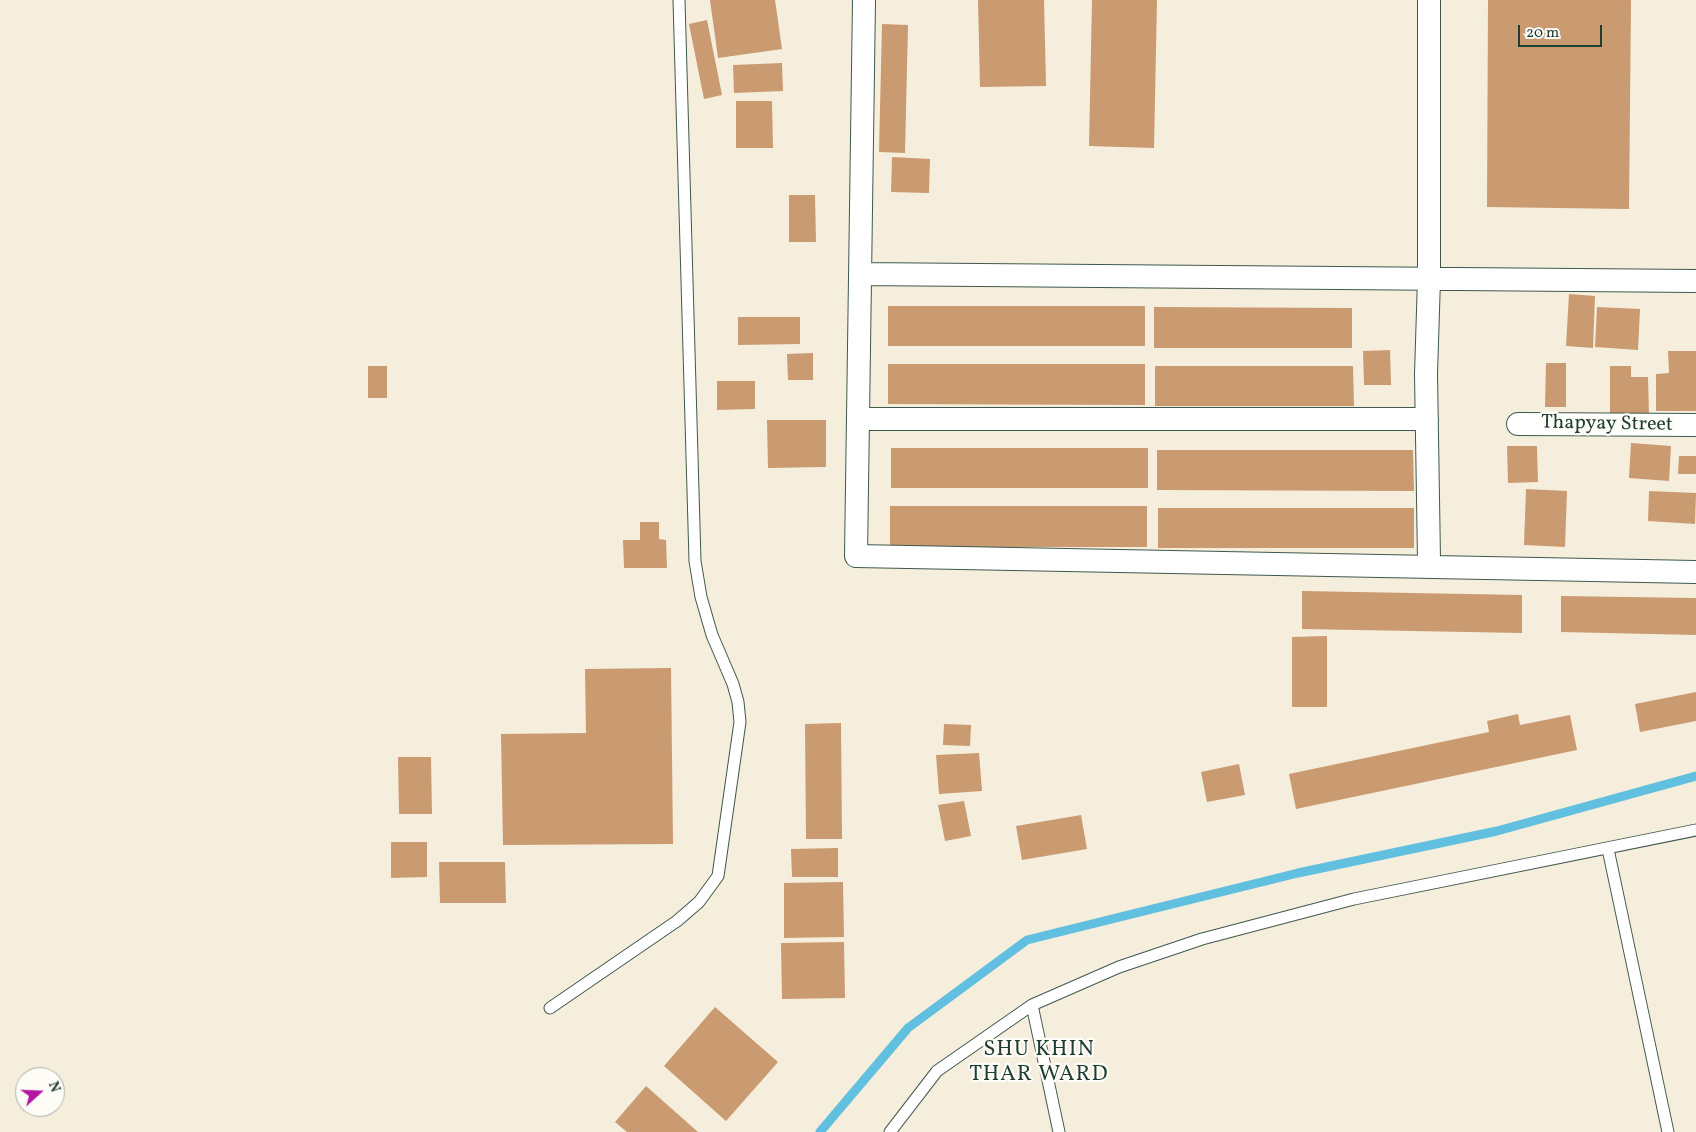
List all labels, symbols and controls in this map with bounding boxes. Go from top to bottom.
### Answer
scale bar [1521,15,1605,47]
text: 20 m [1526,23,1559,44]
street label: Thapyay Street [1541,412,1673,438]
district label: SHU KHIN THAR WARD [968,1038,1110,1090]
north arrow [15,1067,65,1117]
text: N [43,1079,64,1095]

